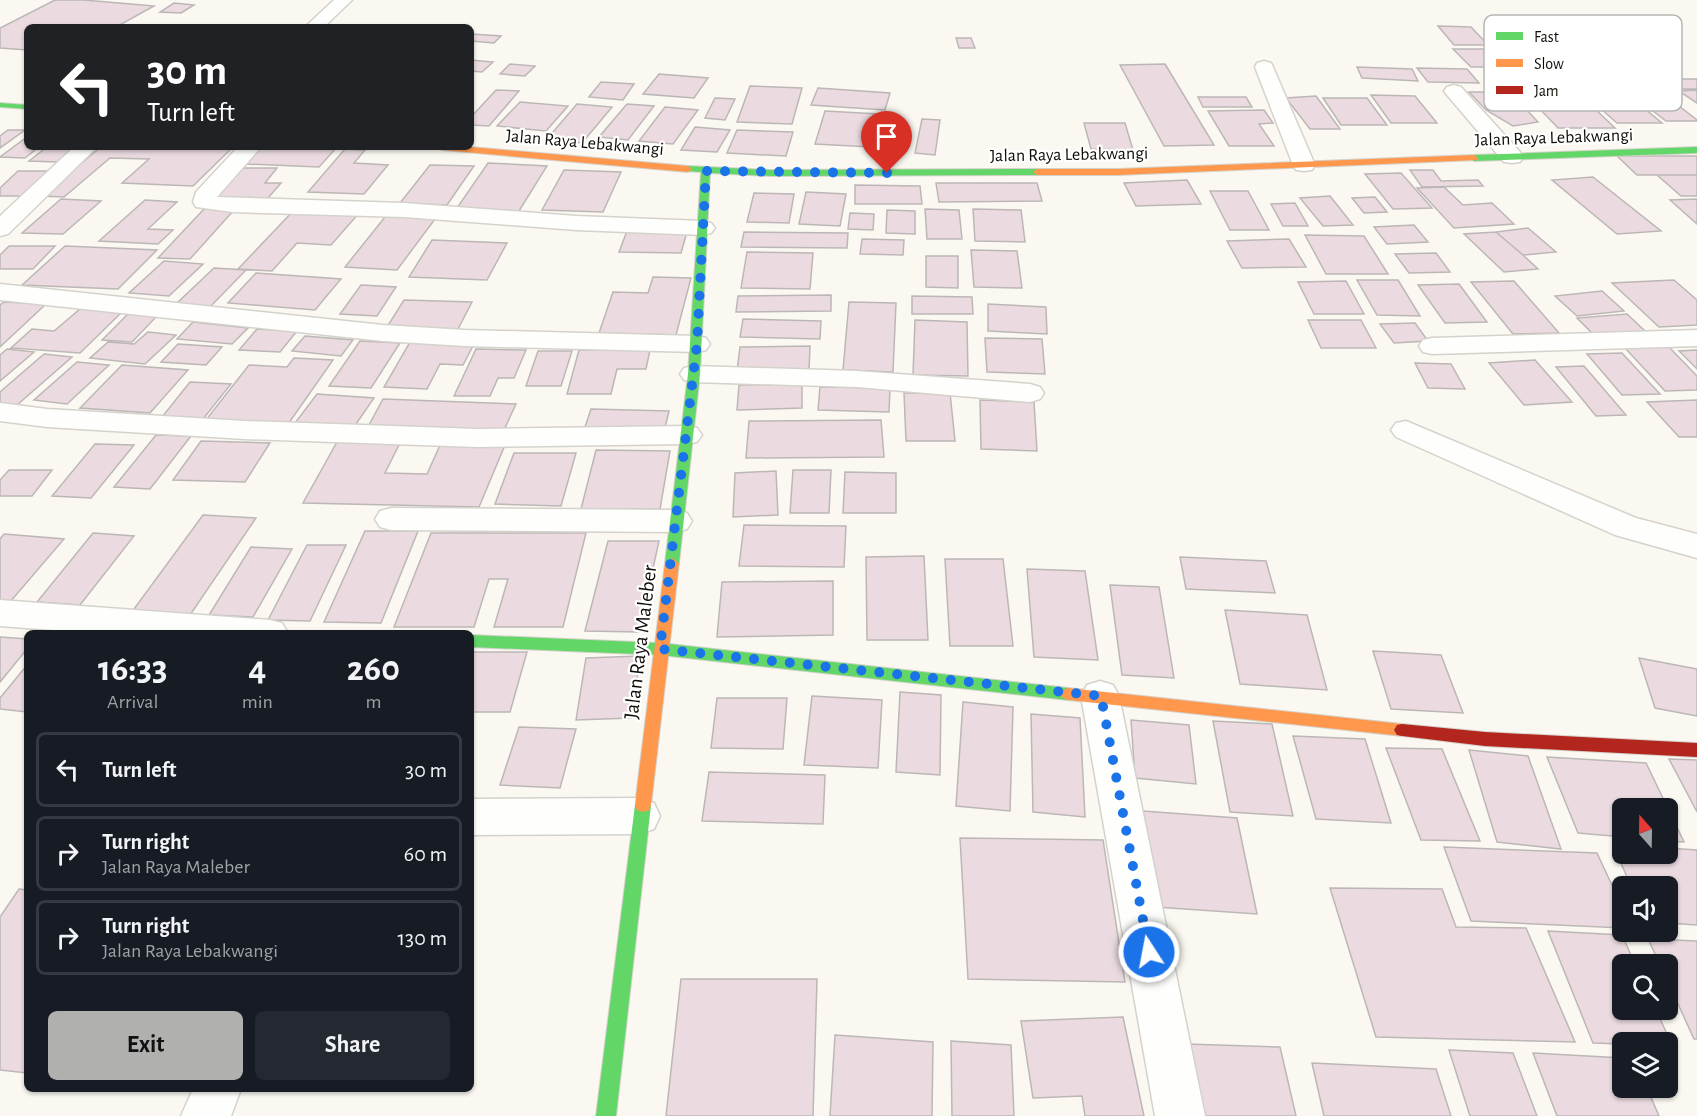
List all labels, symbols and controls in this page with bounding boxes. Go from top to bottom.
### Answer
legend [1484,15,1682,111]
text: Fast [1534,29,1559,45]
icon: left [48,48,126,126]
text: 30 m [147,50,227,92]
text: Slow [1534,56,1564,72]
text: Jam [1534,83,1559,99]
text: Turn left [147,99,235,126]
pin [861,111,912,173]
icon: arrive [870,120,903,153]
street label: Jalan Raya Lebakwangi [1475,126,1634,150]
street label: Jalan Raya Lebakwangi [505,127,665,159]
street label: Jalan Raya Lebakwangi [990,145,1148,165]
street label: Jalan Raya Maleber [621,563,660,720]
text: 16:33 [98,651,168,687]
text: 4 [248,651,266,687]
text: 260 [347,651,400,687]
text: Arrival [107,692,159,712]
text: min [242,692,273,712]
text: m [365,692,381,712]
icon: left [51,753,84,786]
text: Turn left [102,759,176,781]
text: 30 m [405,759,447,781]
north arrow [1612,798,1678,864]
map controls [1612,798,1678,1098]
text: Turn right [102,831,189,853]
icon: right [51,837,84,870]
text: 60 m [404,843,447,865]
text: Jalan Raya Maleber [102,857,250,877]
button: sound [1612,876,1678,942]
text: Turn right [102,915,189,937]
position arrow [1117,920,1181,984]
icon: right [51,921,84,954]
text: 130 m [398,927,447,949]
text: Jalan Raya Lebakwangi [102,941,278,961]
button: search [1612,954,1678,1020]
button: Exit [48,1011,243,1080]
button: Share [255,1011,450,1080]
button: layers [1612,1032,1678,1098]

